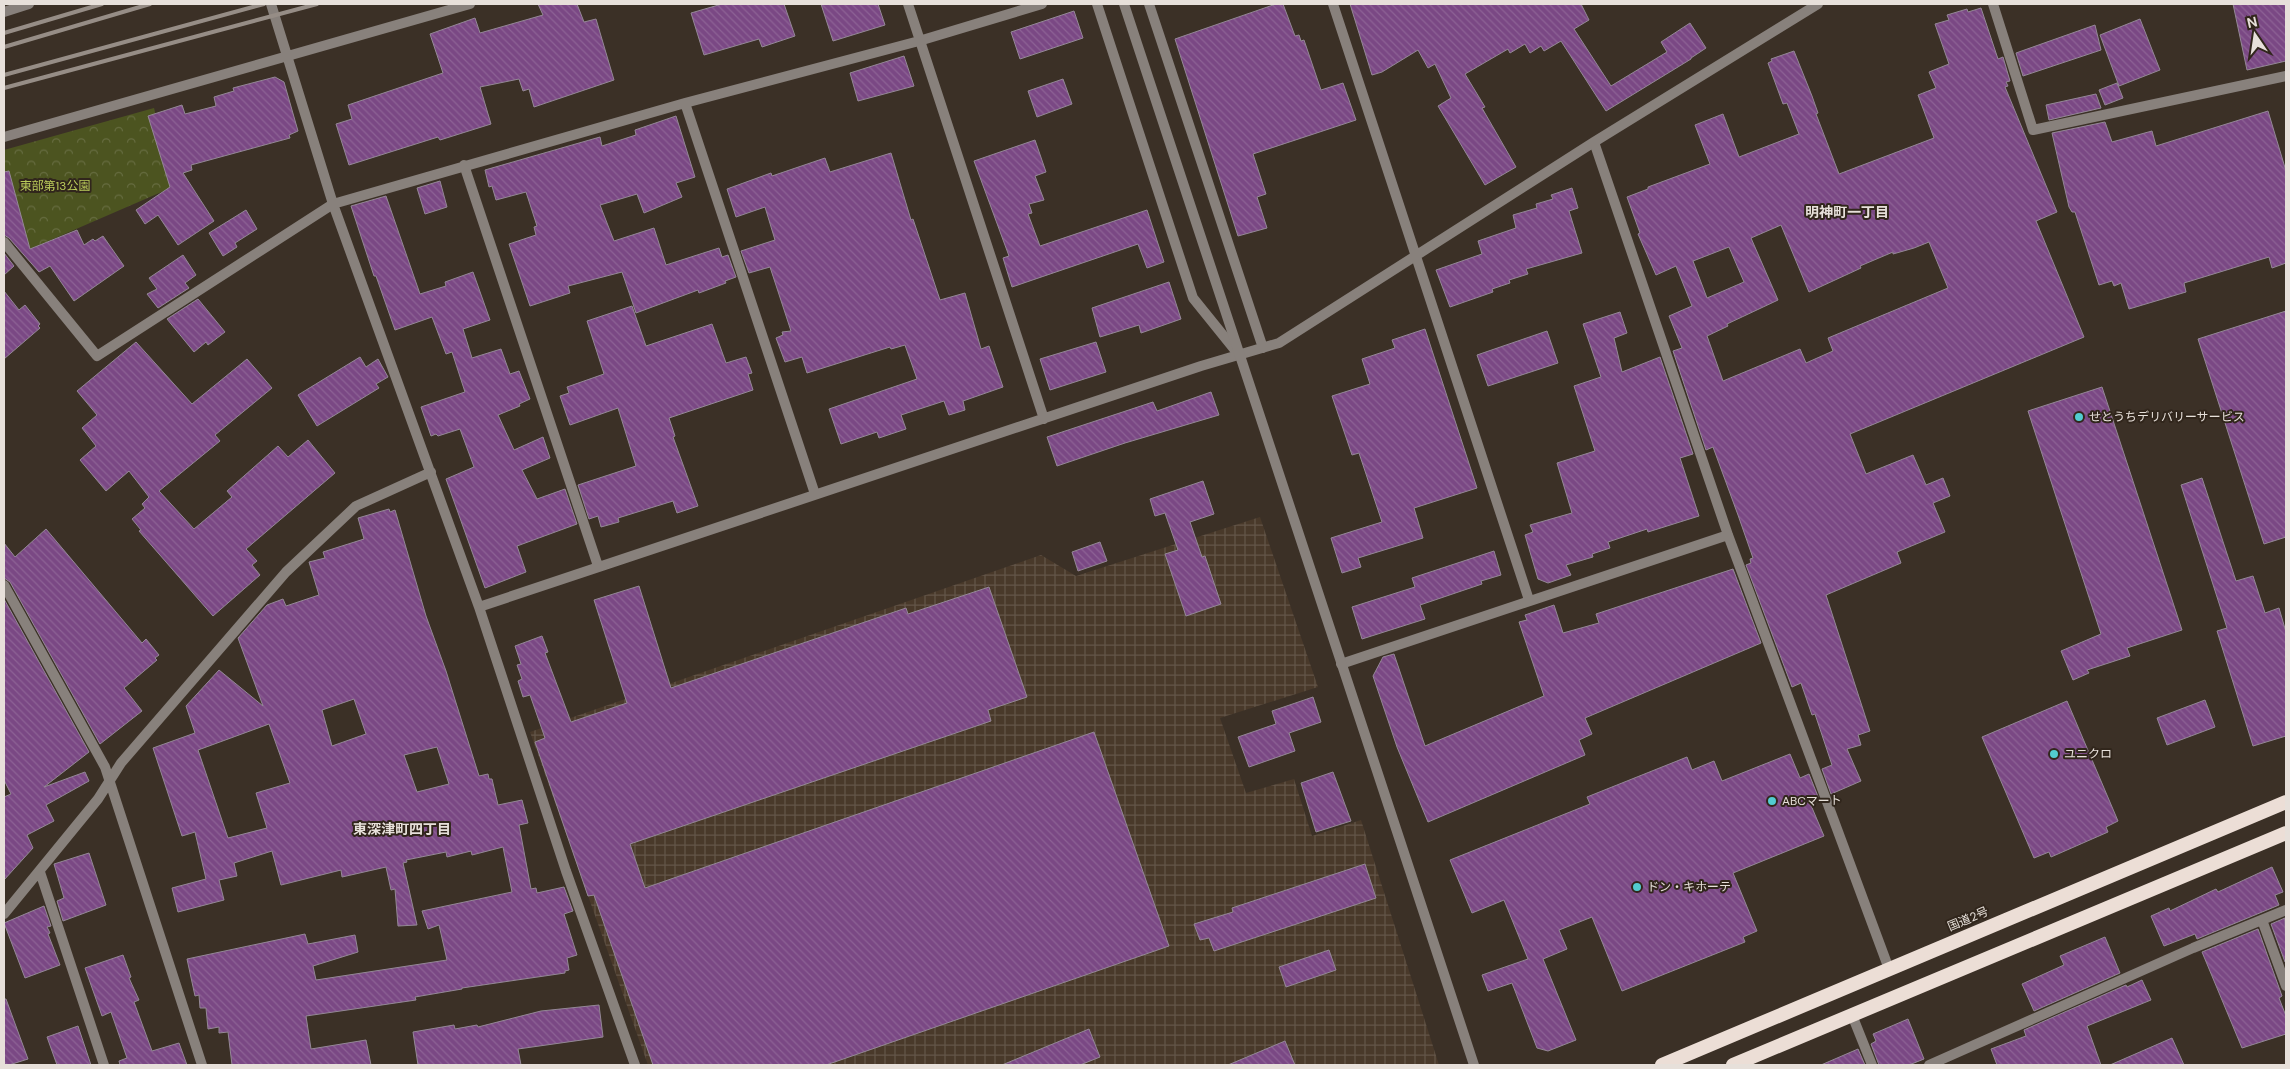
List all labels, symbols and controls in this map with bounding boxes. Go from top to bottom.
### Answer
north arrow [2230,10,2280,60]
text: N [2245,12,2259,32]
park label: 東部第13公園 [20,178,90,194]
district label: 明神町一丁目 [1805,203,1889,221]
place label: せとうちデリバリーサービス [2089,409,2245,425]
marker: せとうちデリバリーサービス [2073,411,2085,423]
place label: ユニクロ [2064,746,2112,762]
marker: ユニクロ [2048,748,2060,760]
place label: ABCマート [1782,793,1842,809]
marker: ABCマート [1766,795,1778,807]
district label: 東深津町四丁目 [353,820,451,838]
place label: ドン・キホーテ [1647,879,1731,895]
marker: ドン・キホーテ [1631,881,1643,893]
street label: 国道2号 [1945,903,1991,935]

